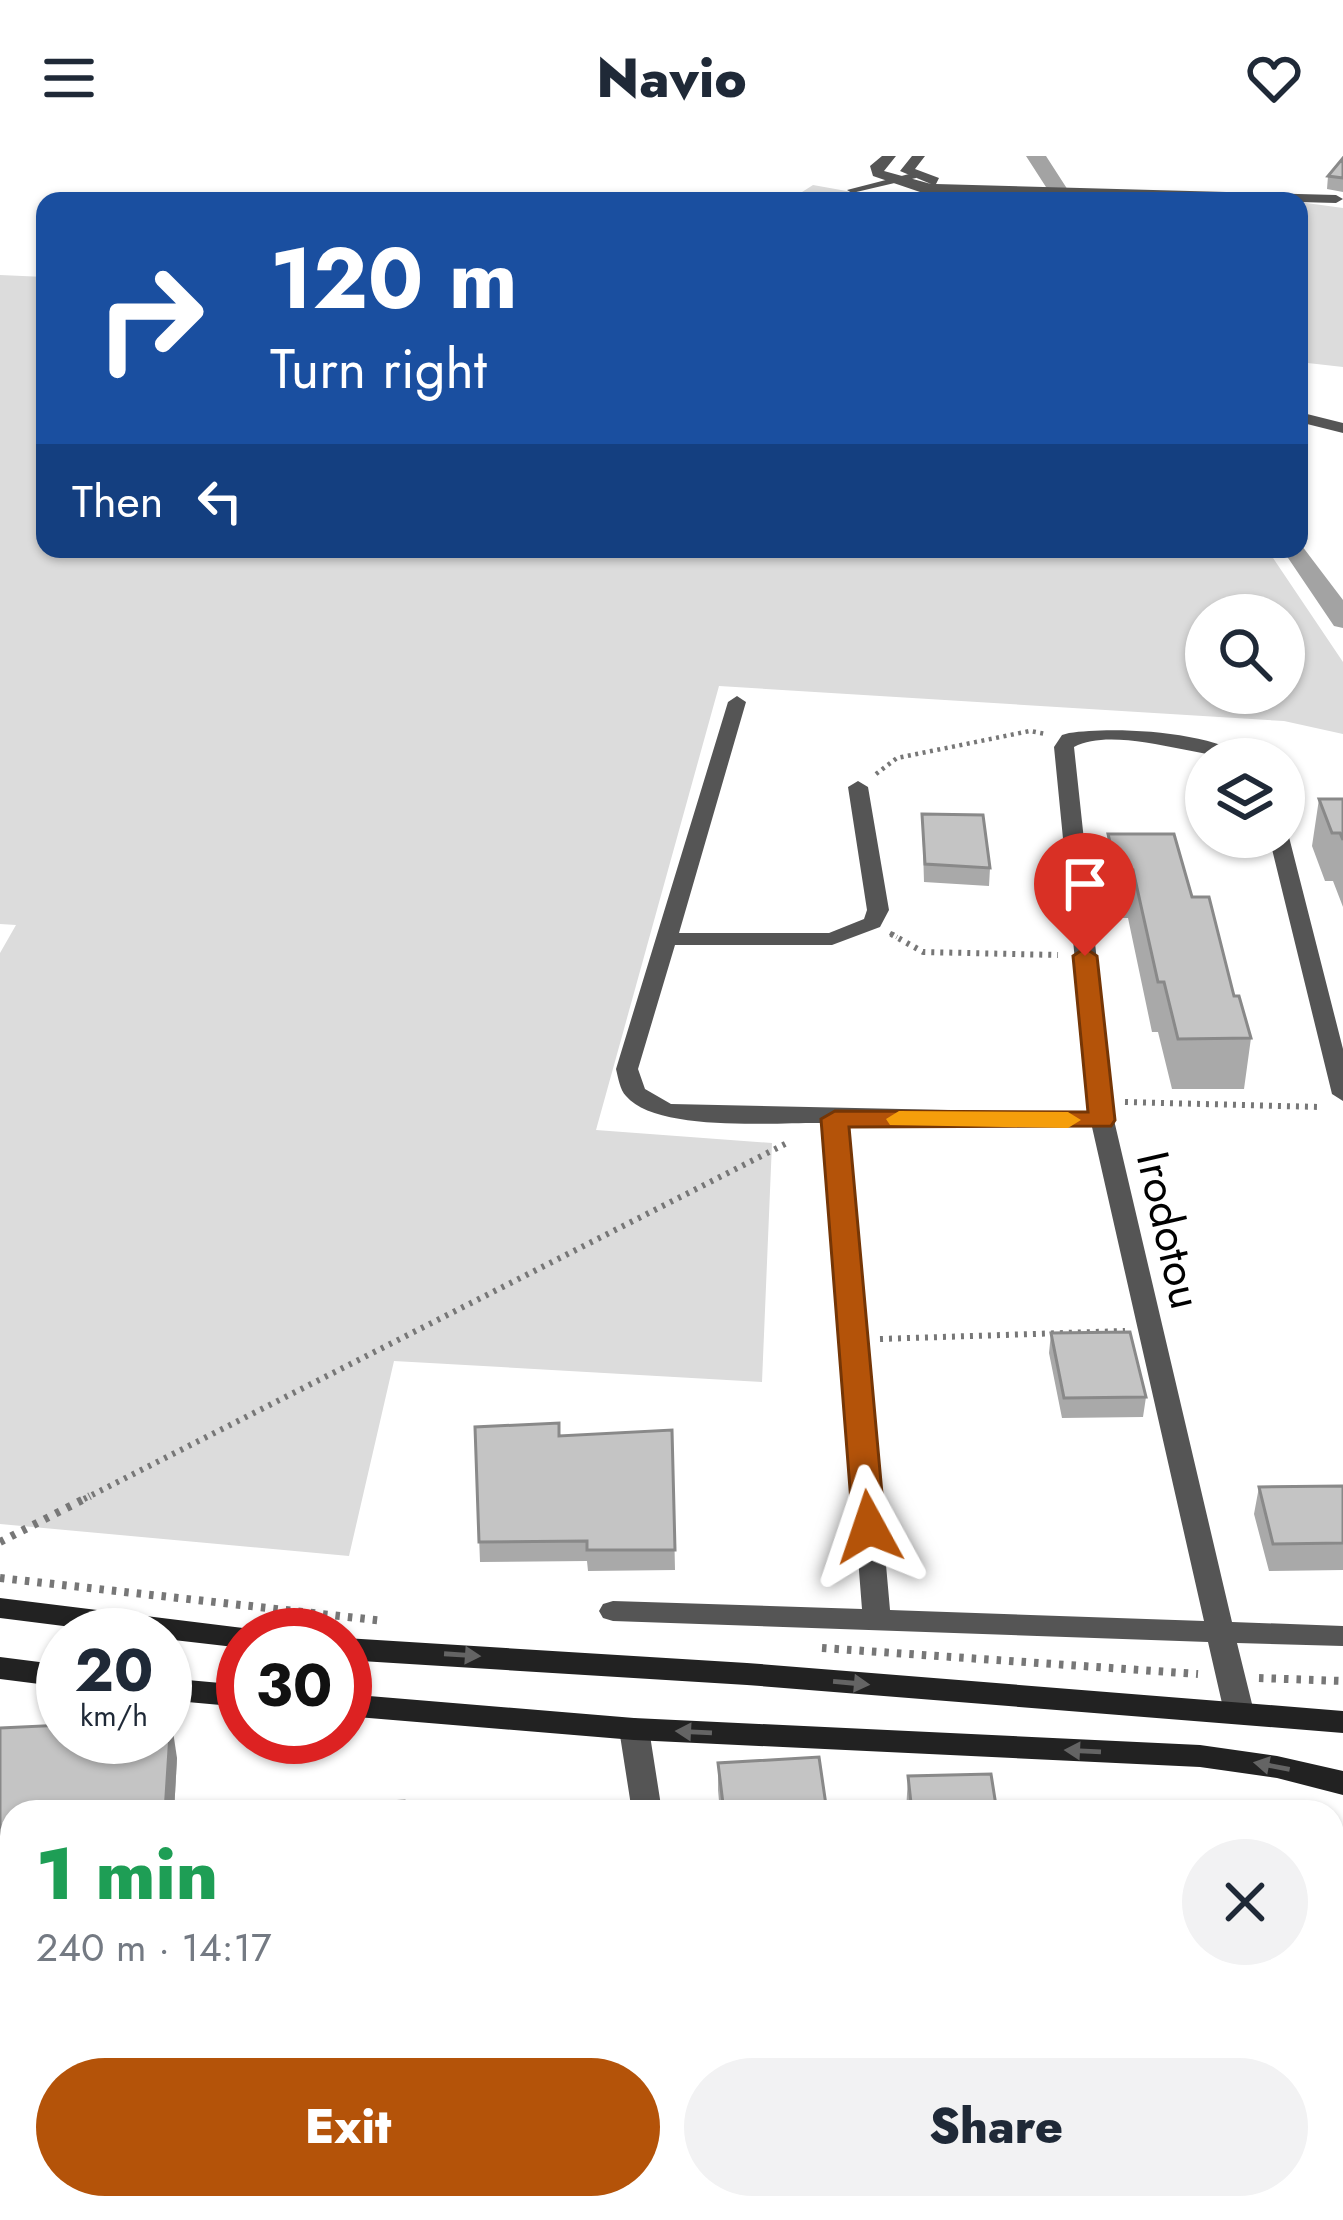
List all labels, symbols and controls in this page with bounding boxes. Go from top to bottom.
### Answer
text: Navio [596,39,747,117]
icon: menu [36,45,102,111]
icon: heart [1241,45,1307,111]
text: 120 m [270,218,518,340]
icon: right [72,240,228,396]
text: Turn right [270,330,487,408]
icon: left [187,468,253,534]
text: Then [72,469,163,534]
map controls [1185,594,1305,858]
button: search [1185,594,1305,714]
button: layers [1185,738,1305,858]
pin [1034,833,1136,956]
icon: arrive [1052,851,1118,917]
street label: Irodotou [1120,1145,1219,1315]
position arrow [806,1464,932,1590]
speed limit sign: 30 [216,1608,372,1764]
text: 20 [74,1627,154,1714]
one-way arrow [444,1646,481,1665]
one-way arrow [833,1674,870,1693]
text: km/h [80,1694,148,1737]
one-way arrow [674,1722,712,1741]
one-way arrow [1063,1741,1101,1760]
one-way arrow [1253,1756,1290,1775]
text: 1 min [36,1822,218,1926]
button: close [1182,1839,1308,1965]
text: 240 m · 14:17 [36,1919,272,1976]
button: Exit [36,2058,660,2196]
button: Share [684,2058,1308,2196]

